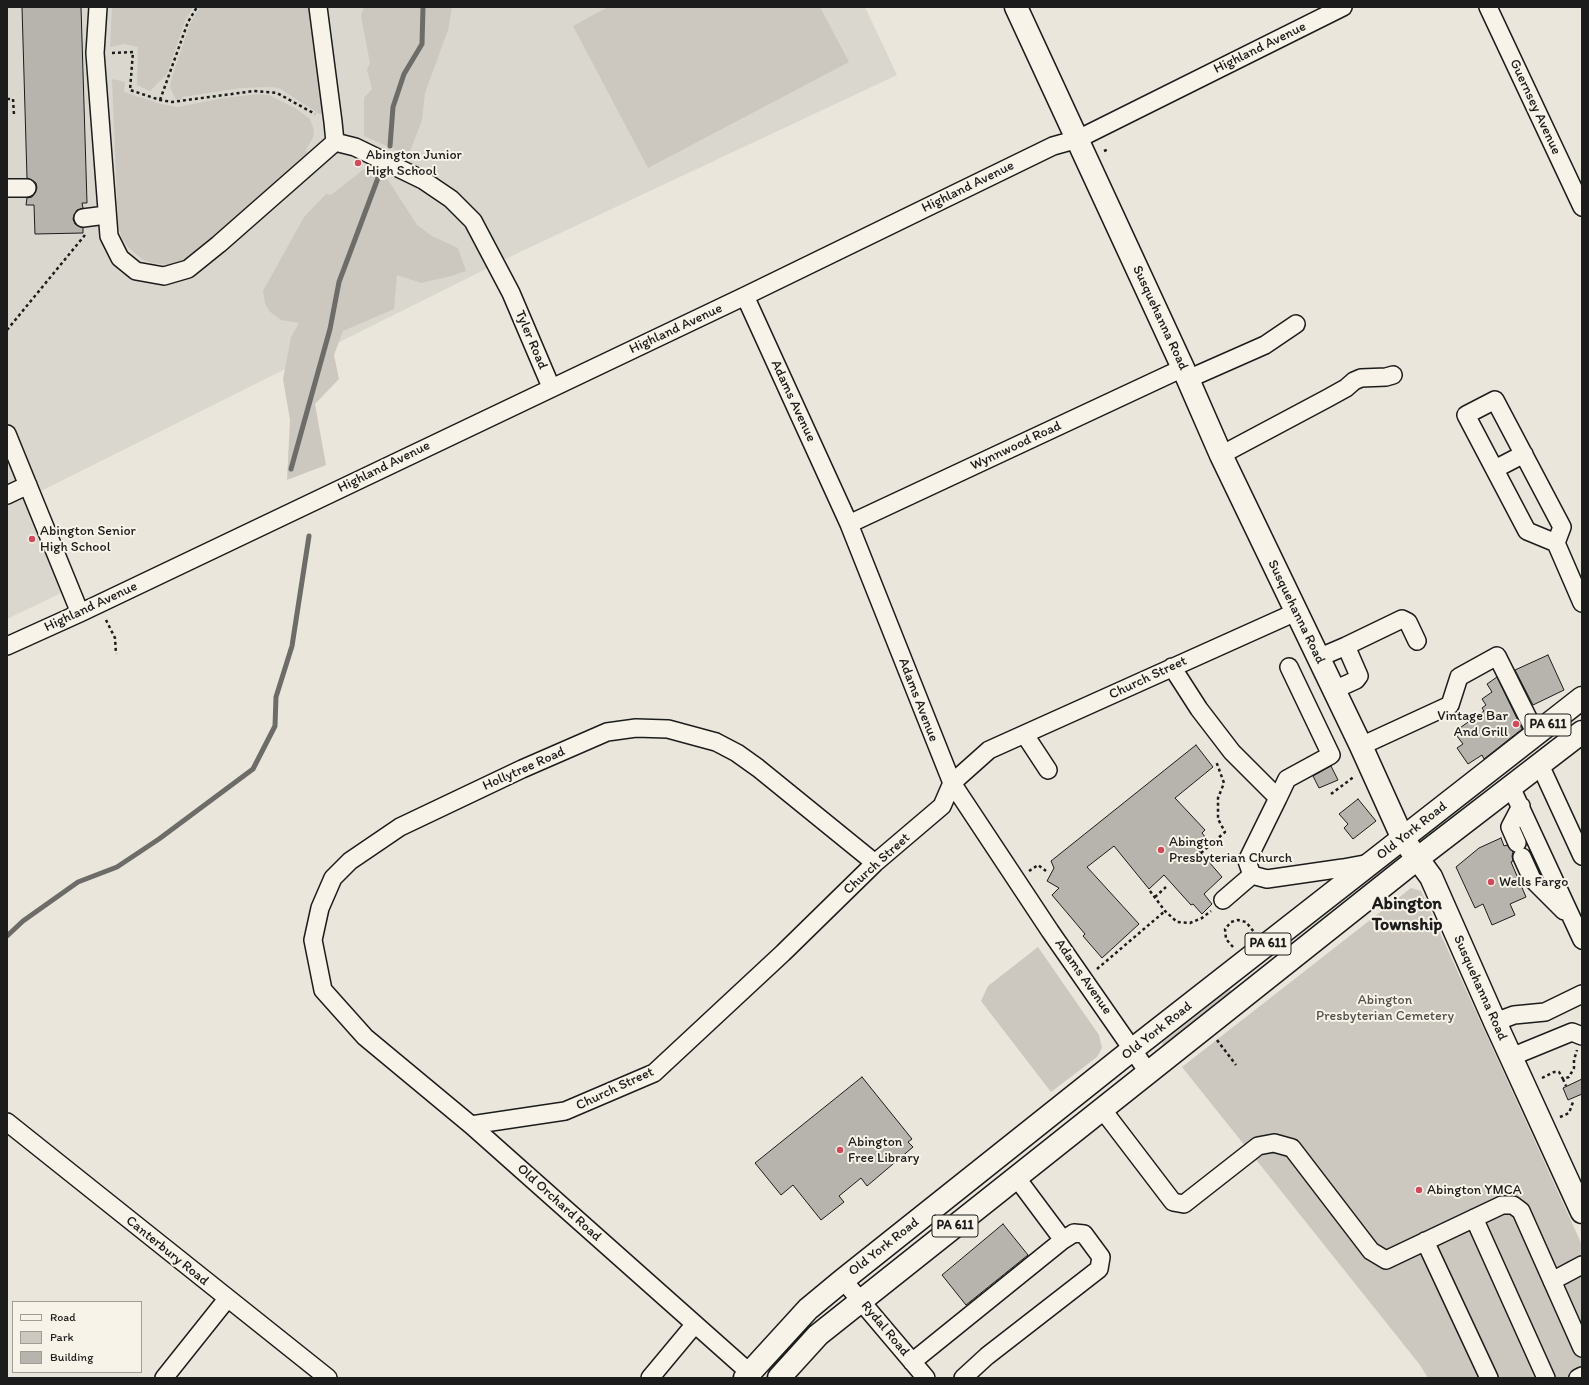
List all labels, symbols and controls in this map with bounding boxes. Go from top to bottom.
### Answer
street label: Highland Avenue [1211,18,1309,78]
street label: Guernsey Avenue [1505,56,1565,158]
place label: Abington Junior High School [366,147,462,180]
street label: Highland Avenue [919,157,1017,217]
marker: Abington Junior High School [353,158,363,168]
street label: Susquehanna Road [1128,263,1192,373]
street label: Highland Avenue [627,300,725,358]
street label: Tyler Road [511,308,551,372]
street label: Adams Avenue [767,357,819,445]
street label: Wynnwood Road [968,418,1064,474]
street label: Highland Avenue [335,437,433,497]
place label: Abington Senior High School [40,523,136,556]
marker: Abington Senior High School [27,534,37,544]
street label: Susquehanna Road [1264,557,1328,667]
street label: Highland Avenue [42,578,140,636]
street label: Church Street [1106,653,1190,703]
street label: Adams Avenue [894,656,942,744]
place label: Vintage Bar And Grill [1437,708,1508,740]
road number: PA 611 [1525,714,1571,736]
marker: Vintage Bar And Grill [1511,719,1521,729]
street label: Hollytree Road [480,743,568,795]
street label: Old York Road [1373,798,1451,864]
street label: Church Street [840,830,914,898]
place label: Abington Presbyterian Church [1169,834,1292,866]
marker: Abington Presbyterian Church [1156,845,1166,855]
place label: Wells Fargo [1499,874,1568,890]
marker: Wells Fargo [1486,877,1496,887]
district label: Abington Township [1372,893,1442,936]
road number: PA 611 [1245,933,1291,955]
street label: Susquehanna Road [1449,933,1511,1043]
street label: Adams Avenue [1051,936,1115,1018]
park label: Abington Presbyterian Cemetery [1316,992,1454,1024]
street label: Old York Road [1118,998,1196,1064]
street label: Church Street [573,1064,657,1114]
place label: Abington Free Library [848,1134,919,1166]
marker: Abington Free Library [835,1145,845,1155]
street label: Old Orchard Road [513,1161,605,1245]
place label: Abington YMCA [1427,1182,1522,1198]
marker: Abington YMCA [1414,1185,1424,1195]
street label: Canterbury Road [122,1212,212,1290]
street label: Old York Road [845,1214,923,1280]
road number: PA 611 [932,1215,978,1237]
street label: Rydal Road [857,1298,913,1360]
legend [12,1301,142,1373]
text: Road [50,1310,76,1324]
text: Park [50,1330,74,1344]
text: Building [50,1350,93,1364]

